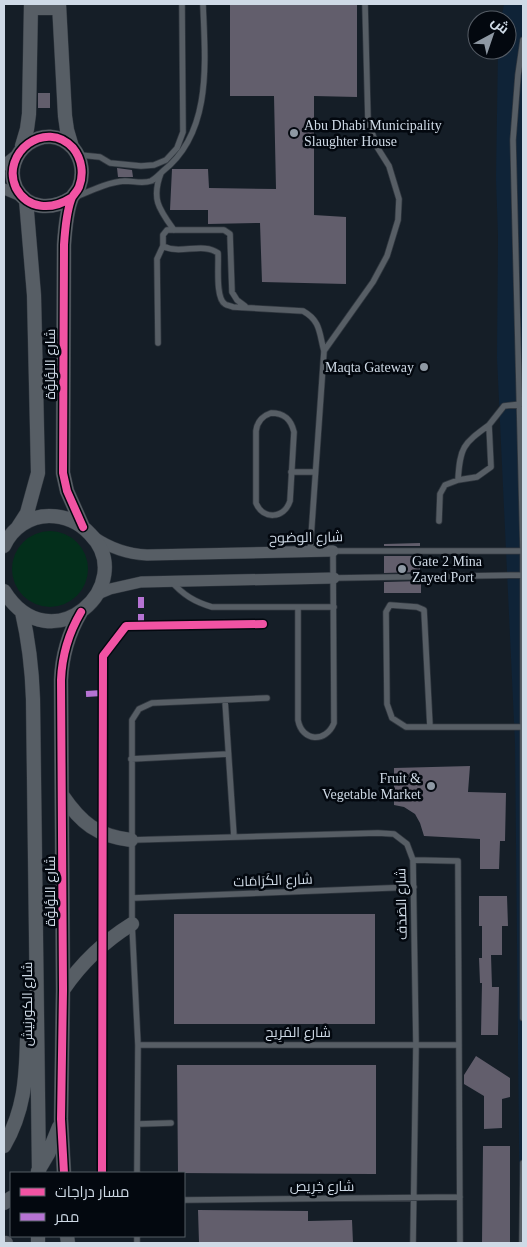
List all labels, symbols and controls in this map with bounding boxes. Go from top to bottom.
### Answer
north arrow [467,10,517,60]
text: ش [488,13,512,38]
place label: Abu Dhabi Municipality Slaughter House [304,118,442,149]
marker: Abu Dhabi Municipality Slaughter House [288,127,300,139]
street label: شارع اللؤلؤة [43,329,59,399]
place label: Maqta Gateway [325,360,414,375]
marker: Maqta Gateway [418,361,430,373]
street label: شارع الوضوح [269,529,343,547]
place label: Gate 2 Mina Zayed Port [412,554,483,585]
marker: Gate 2 Mina Zayed Port [396,563,408,575]
place label: Fruit & Vegetable Market [322,771,421,802]
marker: Fruit & Vegetable Market [425,780,437,792]
street label: شارع اللؤلؤة [43,856,59,926]
street label: شارع الصَدَف [393,868,411,940]
street label: شارع الكَرَامَات [233,872,313,890]
street label: شارع الكورنيش [20,962,36,1046]
street label: شارع المُرِيح [265,1025,331,1042]
legend [10,1172,185,1237]
street label: شارع خِرِيص [290,1179,354,1196]
text: مسار دراجات [55,1184,129,1201]
text: ممر [54,1209,79,1226]

